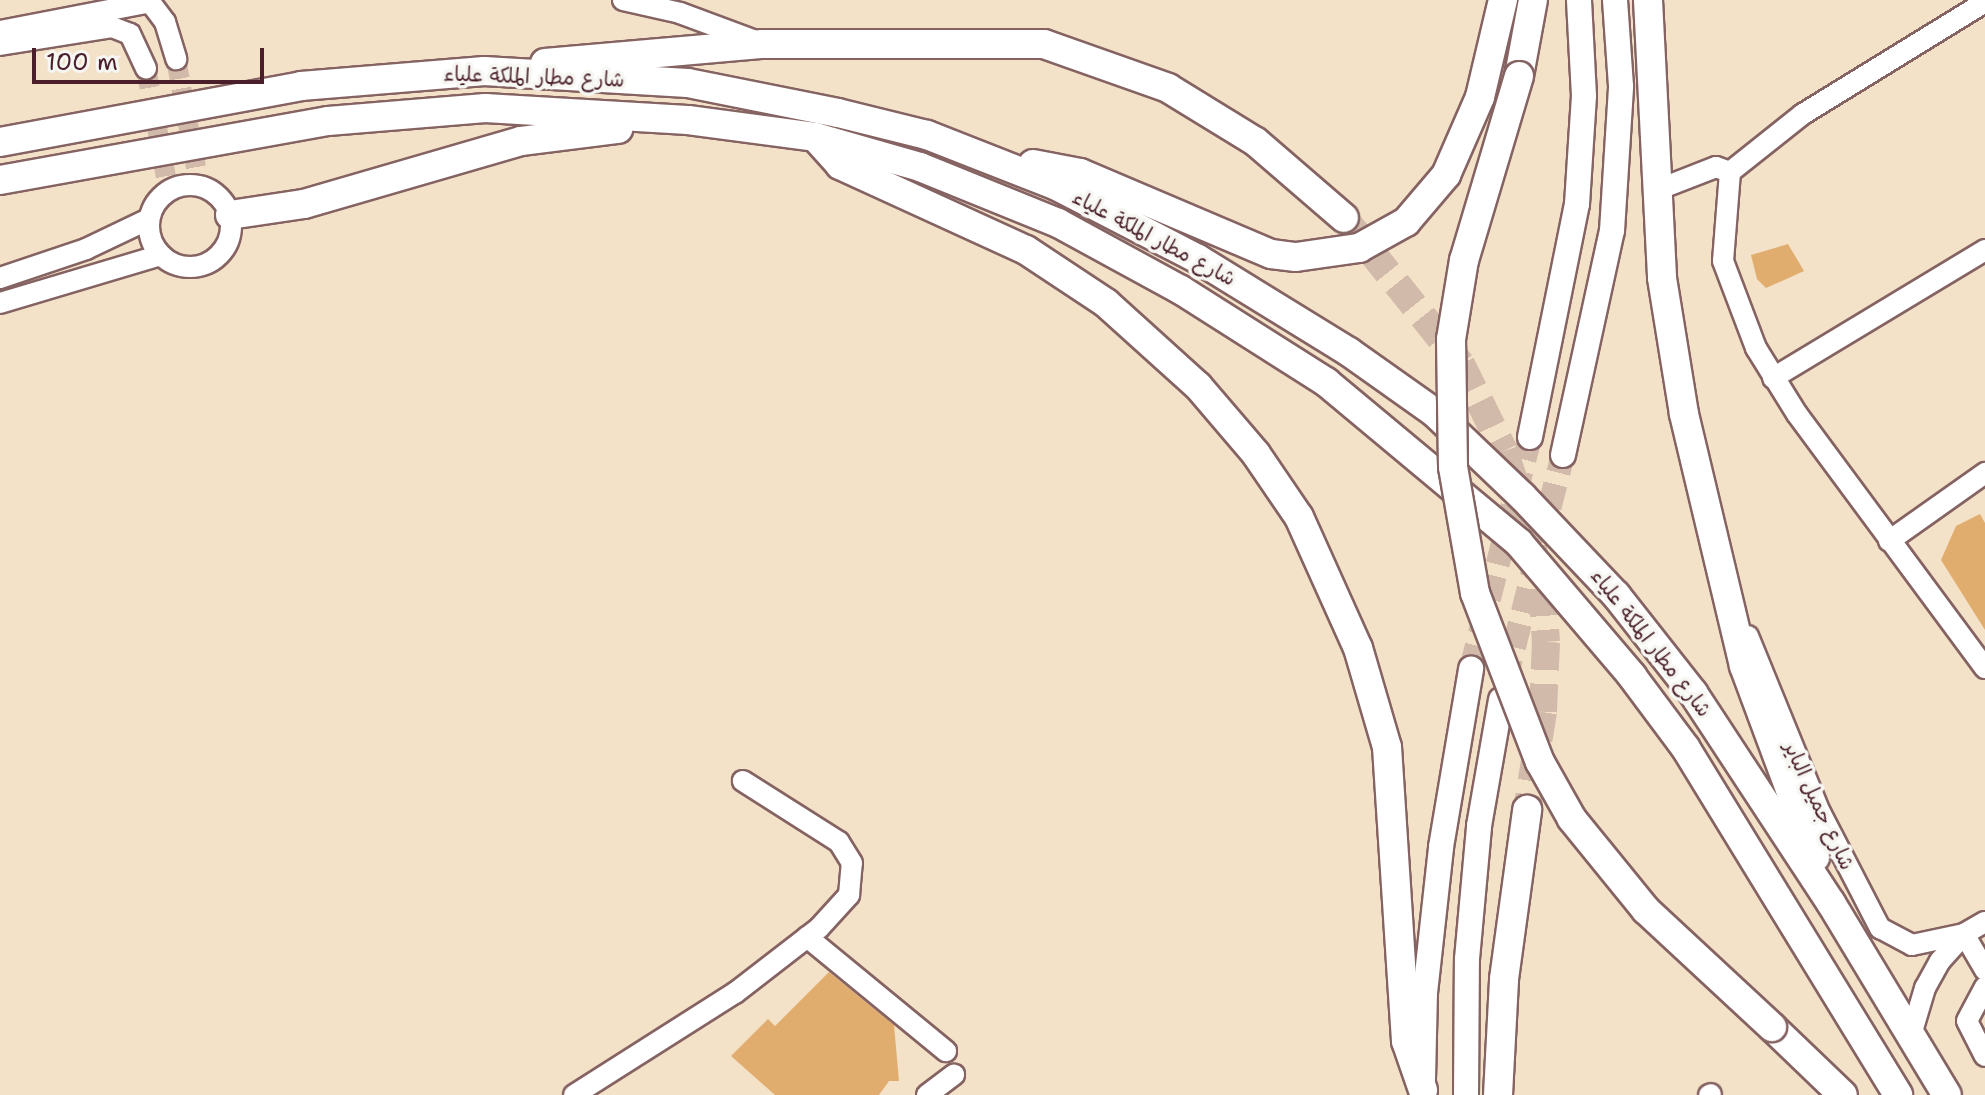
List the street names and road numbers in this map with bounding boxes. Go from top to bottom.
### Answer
street label: شارع مطار الملكة علياء [443,62,625,92]
street label: شارع مطار الملكة علياء [1068,185,1240,291]
street label: شارع مطار الملكة علياء [1586,564,1716,722]
street label: شارع جميل الباير [1779,738,1859,874]

